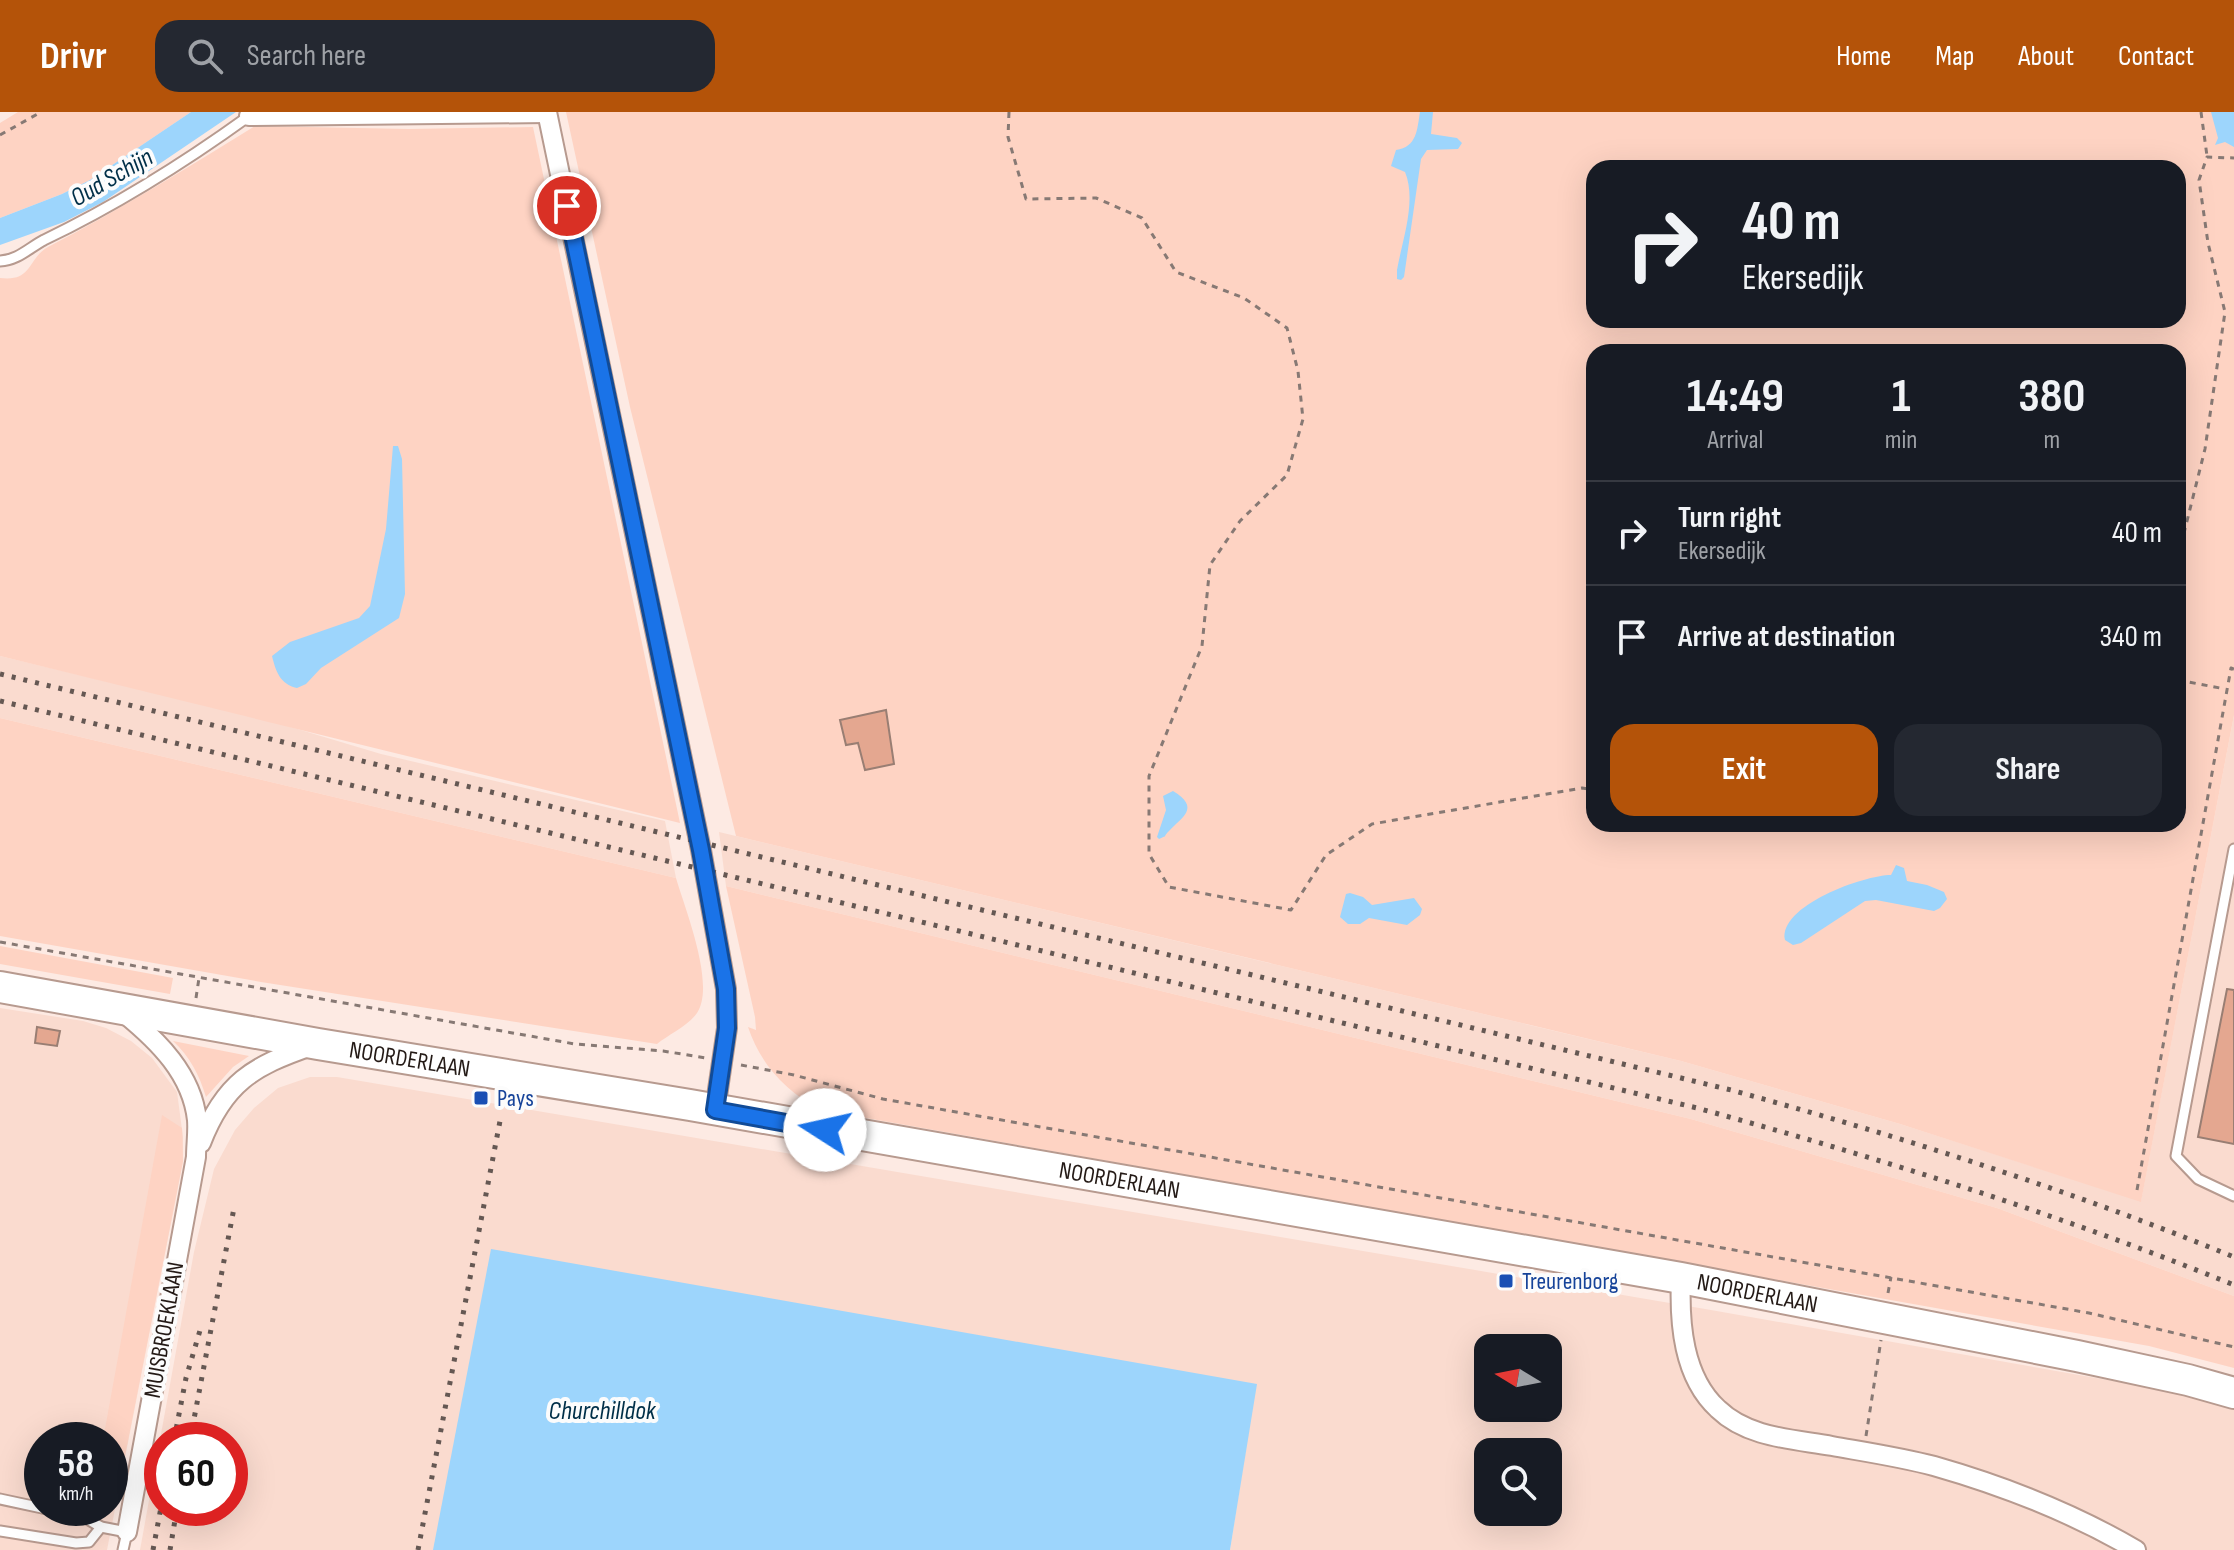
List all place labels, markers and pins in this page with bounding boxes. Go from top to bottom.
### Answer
pin [533,172,601,240]
place label: Pays [497,1084,534,1113]
marker: Pays [472,1089,490,1107]
place label: Treurenborg [1522,1267,1618,1296]
marker: Treurenborg [1497,1272,1515,1290]

